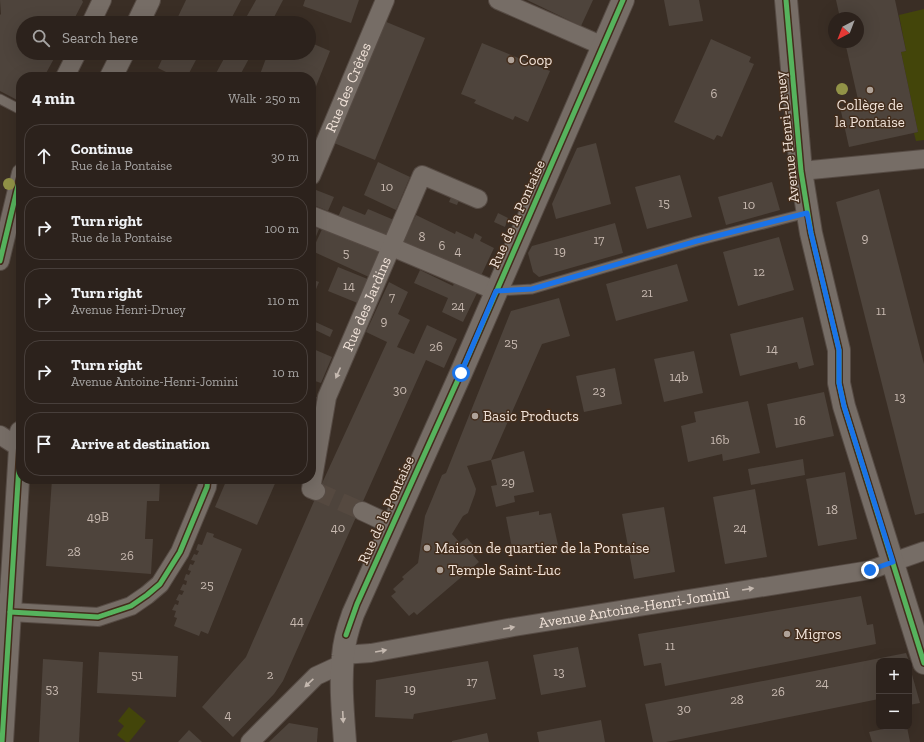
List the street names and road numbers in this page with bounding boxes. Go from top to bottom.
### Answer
street label: Rue des Crêtes [321,40,375,135]
street label: Avenue Henri-Druey [771,70,803,204]
street label: Rue de la Pontaise [485,157,549,271]
street label: Rue des Jardins [339,254,395,354]
street label: Rue de la Pontaise [354,453,418,567]
street label: Avenue Antoine-Henri-Jomini [537,584,731,632]

